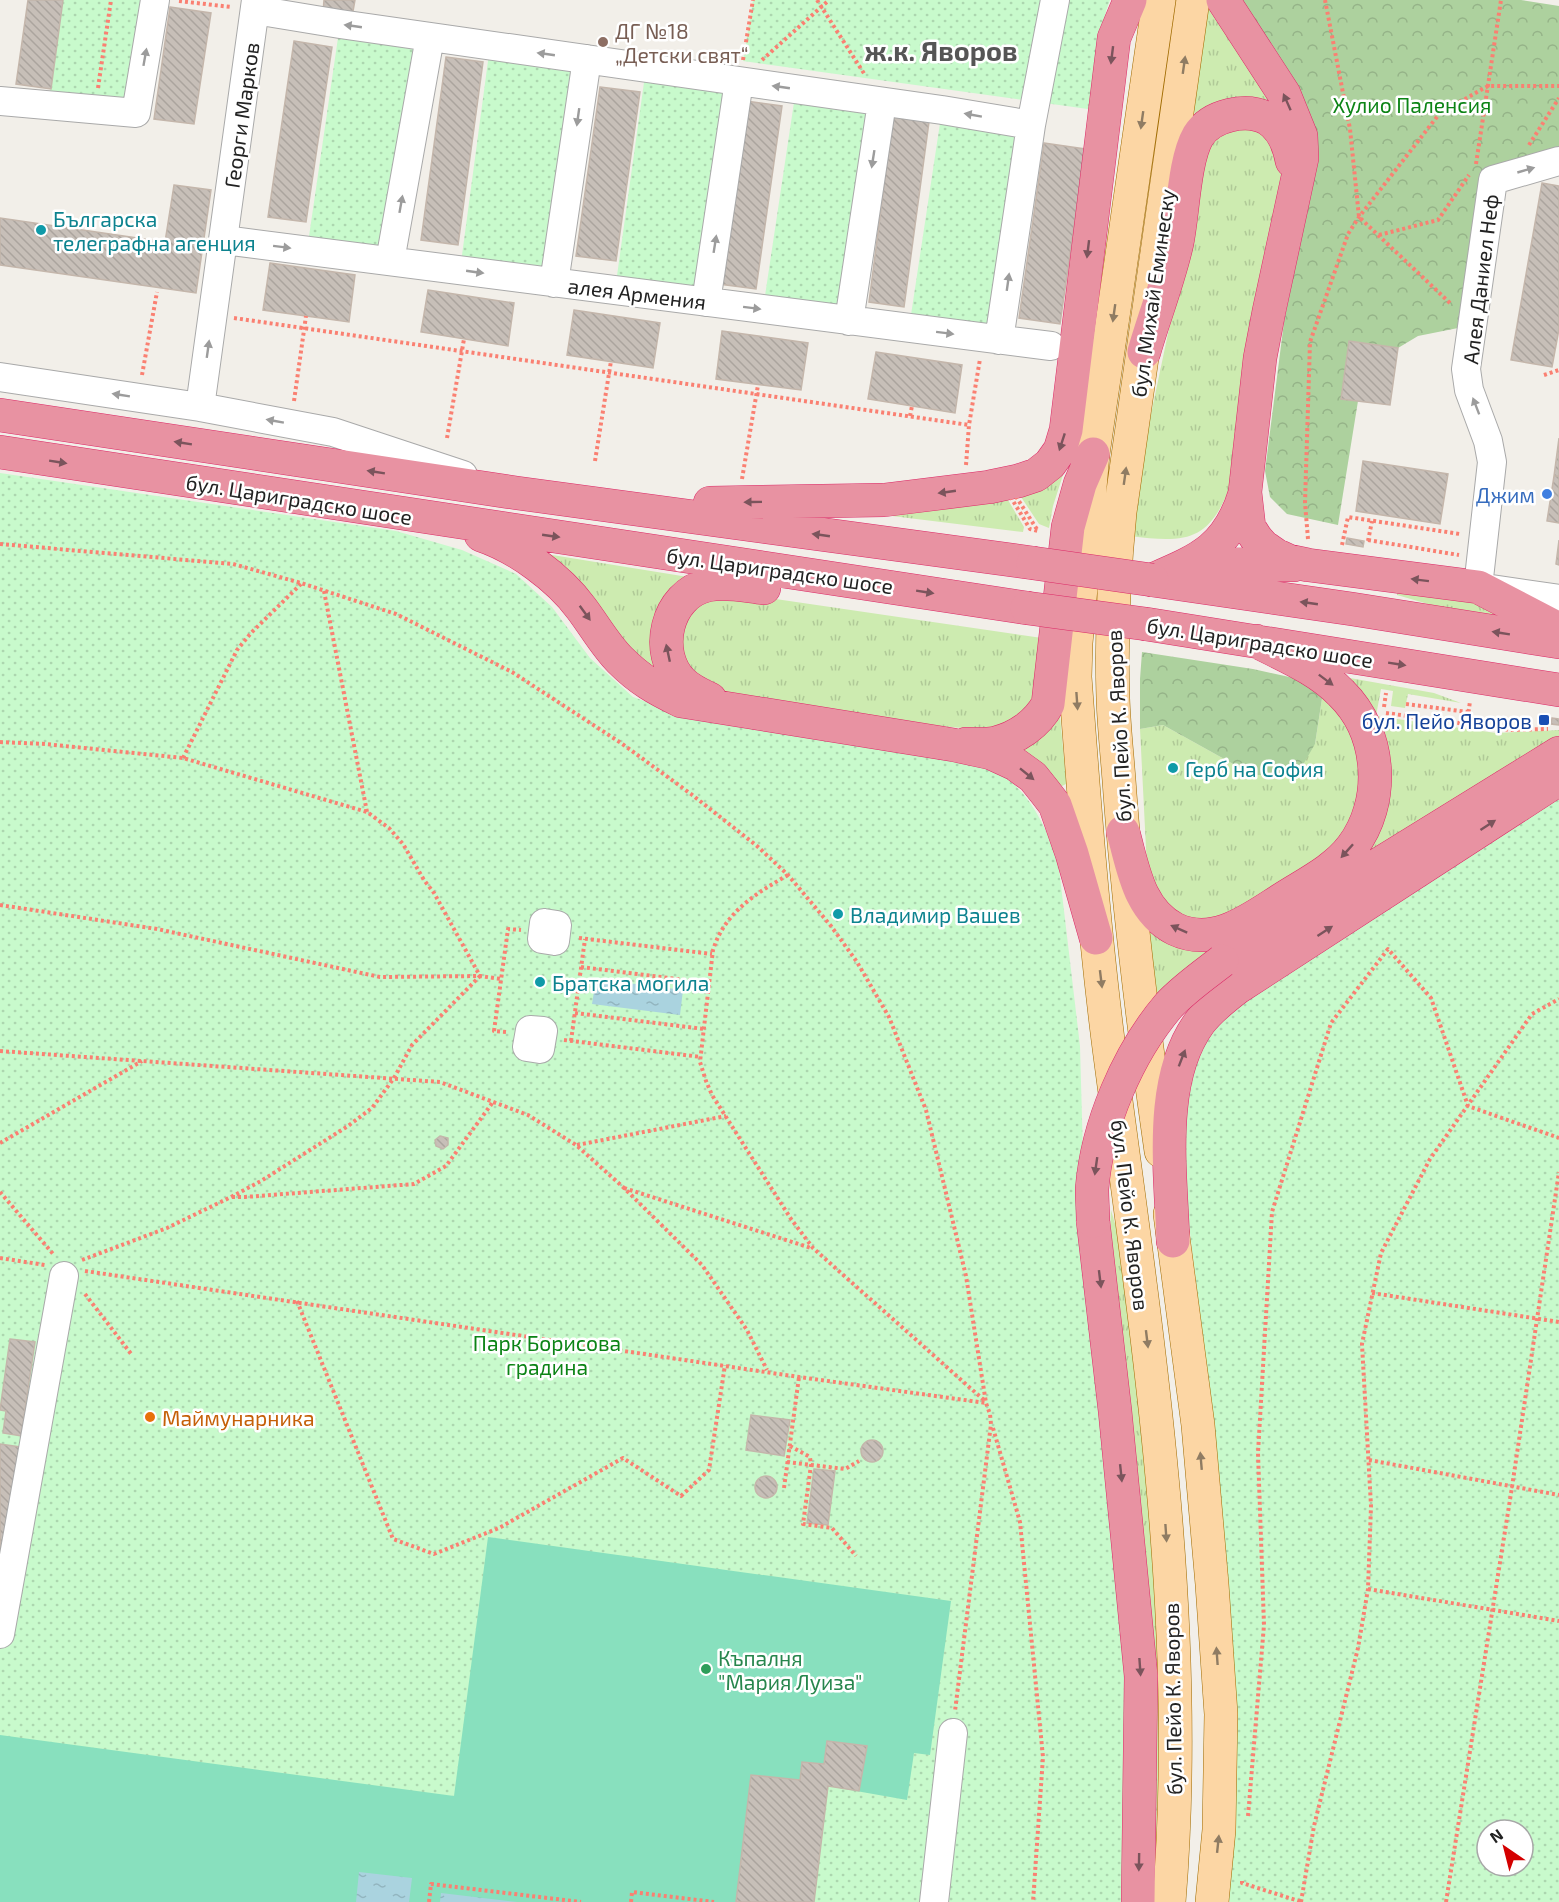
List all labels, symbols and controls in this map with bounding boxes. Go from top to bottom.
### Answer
place label: ДГ №18 „Детски свят“ [615,18,749,67]
one-way arrow [343,22,362,31]
district label: ж.к. Яворов [865,34,1017,66]
marker: ДГ №18 „Детски свят“ [596,35,610,49]
street label: Георги Марков [218,41,264,189]
one-way arrow [1107,46,1117,65]
one-way arrow [141,47,150,66]
one-way arrow [536,49,555,58]
one-way arrow [1180,56,1189,75]
one-way arrow [771,83,790,92]
park label: Хулио Паленсия [1333,92,1491,118]
one-way arrow [1282,93,1292,111]
one-way arrow [574,108,583,127]
one-way arrow [964,111,983,120]
one-way arrow [1137,111,1146,130]
one-way arrow [869,150,878,169]
one-way arrow [1517,165,1535,175]
street label: бул. Михай Еминеску [1125,187,1180,399]
street label: Алея Даниел Неф [1457,192,1503,366]
one-way arrow [397,194,406,213]
place label: Българска телеграфна агенция [53,206,256,255]
marker: Българска телеграфна агенция [34,223,48,237]
one-way arrow [710,235,719,254]
one-way arrow [1083,239,1092,258]
one-way arrow [272,242,291,252]
one-way arrow [466,268,485,277]
street label: алея Армения [566,272,708,314]
one-way arrow [1003,272,1012,291]
one-way arrow [742,303,761,313]
one-way arrow [1109,304,1118,323]
one-way arrow [936,328,955,338]
one-way arrow [204,340,213,359]
one-way arrow [111,390,130,399]
one-way arrow [1470,397,1480,415]
one-way arrow [266,416,285,425]
one-way arrow [1057,433,1066,451]
one-way arrow [174,438,193,447]
one-way arrow [48,457,67,466]
one-way arrow [367,467,386,476]
one-way arrow [1121,467,1130,486]
street label: бул. Цариградско шосе [184,469,414,530]
place label: Джим [1476,482,1535,507]
marker: Джим [1540,487,1554,501]
one-way arrow [938,488,957,497]
one-way arrow [743,497,762,507]
one-way arrow [811,530,830,539]
one-way arrow [542,532,561,541]
street label: бул. Цариградско шосе [665,542,895,599]
one-way arrow [1410,575,1429,584]
one-way arrow [915,587,934,596]
one-way arrow [1299,598,1318,607]
one-way arrow [579,605,591,621]
street label: бул. Цариградско шосе [1145,612,1375,673]
one-way arrow [1492,628,1511,637]
street label: бул. Пейо К. Яворов [1100,629,1137,823]
one-way arrow [663,643,672,662]
one-way arrow [1388,659,1407,668]
one-way arrow [1318,673,1333,685]
one-way arrow [1072,692,1082,711]
place label: бул. Пейо Яворов [1362,708,1532,734]
marker: бул. Пейо Яворов [1537,713,1551,727]
place label: Герб на София [1185,756,1324,781]
marker: Герб на София [1166,761,1180,775]
one-way arrow [1019,767,1035,780]
one-way arrow [1480,820,1496,831]
one-way arrow [1341,843,1354,858]
place label: Владимир Вашев [850,902,1021,927]
marker: Владимир Вашев [831,907,845,921]
one-way arrow [1169,924,1187,934]
one-way arrow [1316,926,1333,937]
place label: Братска могила [552,970,709,995]
one-way arrow [1096,970,1106,989]
marker: Братска могила [533,975,547,989]
one-way arrow [1178,1049,1187,1067]
street label: бул. Пейо К. Яворов [1106,1118,1155,1312]
one-way arrow [1091,1156,1100,1175]
one-way arrow [1095,1270,1105,1289]
park label: Парк Борисова градина [473,1330,621,1379]
one-way arrow [1142,1330,1152,1349]
place label: Маймунарника [162,1405,315,1431]
marker: Маймунарника [143,1410,157,1424]
one-way arrow [1197,1452,1206,1471]
one-way arrow [1116,1464,1126,1483]
one-way arrow [1161,1524,1171,1543]
street label: бул. Пейо К. Яворов [1158,1603,1187,1795]
place label: Къпалня "Мария Луиза" [718,1645,862,1695]
one-way arrow [1212,1646,1222,1665]
one-way arrow [1135,1658,1145,1677]
marker: Къпалня "Мария Луиза" [699,1662,713,1676]
north arrow [1475,1818,1535,1878]
text: N [1486,1824,1506,1846]
one-way arrow [1213,1834,1223,1853]
one-way arrow [1134,1853,1144,1872]

